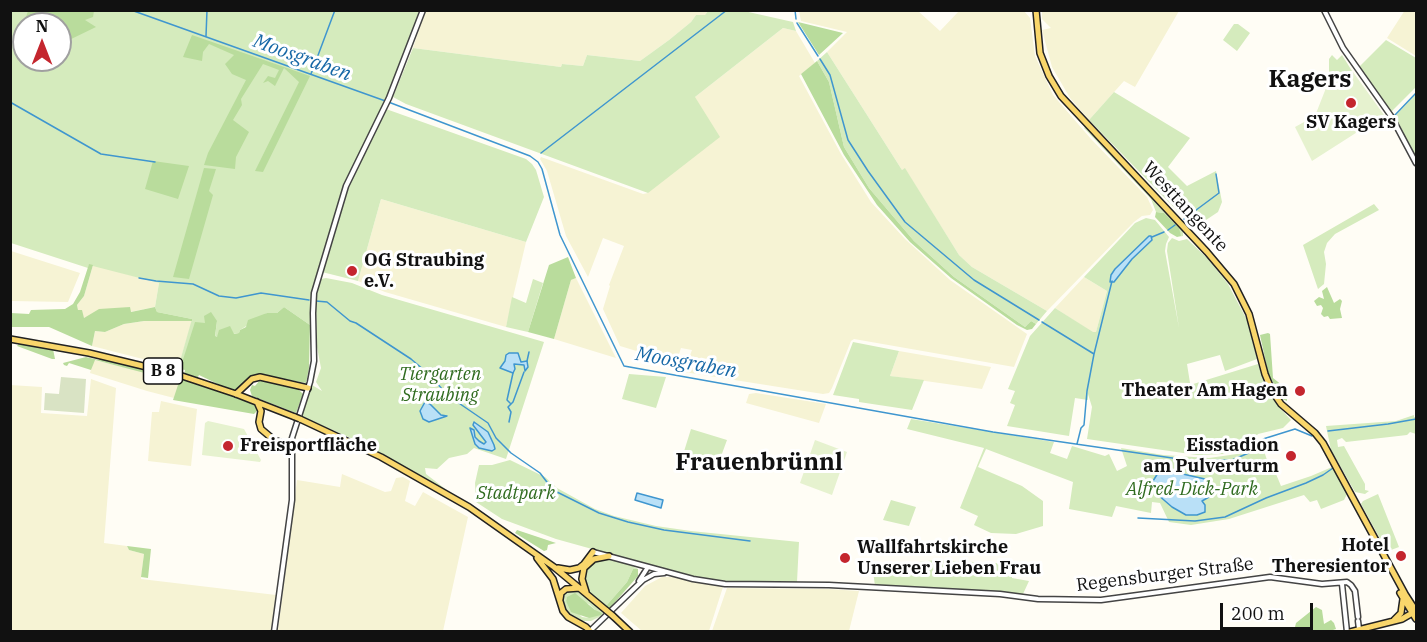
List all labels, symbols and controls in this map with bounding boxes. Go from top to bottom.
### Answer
north arrow [12,12,72,72]
text: N [36,16,48,36]
water label: Moosgraben [250,29,354,87]
district label: Kagers [1269,66,1351,94]
marker: SV Kagers [1344,96,1358,110]
place label: SV Kagers [1306,112,1396,134]
street label: Westtangente [1138,157,1232,257]
place label: OG Straubing e.V. [364,250,484,292]
marker: OG Straubing e.V. [345,264,359,278]
water label: Moosgraben [634,342,738,384]
road number: B 8 [144,358,182,384]
park label: Tiergarten Straubing [399,364,481,406]
place label: Theater Am Hagen [1121,380,1288,402]
marker: Theater Am Hagen [1293,384,1307,398]
place label: Freisportfläche [240,435,377,457]
place label: Eisstadion am Pulverturm [1143,435,1279,478]
marker: Freisportfläche [221,439,235,453]
district label: Frauenbrünnl [675,449,843,477]
marker: Eisstadion am Pulverturm [1284,449,1298,463]
park label: Alfred-Dick-Park [1126,479,1258,501]
park label: Stadtpark [477,483,555,505]
place label: Hotel Theresientor [1272,535,1389,578]
place label: Wallfahrtskirche Unserer Lieben Frau [857,537,1041,580]
marker: Hotel Theresientor [1394,549,1408,563]
marker: Wallfahrtskirche Unserer Lieben Frau [838,551,852,565]
street label: Regensburger Straße [1075,553,1255,597]
scale bar [1223,591,1316,629]
text: 200 m [1231,602,1285,625]

